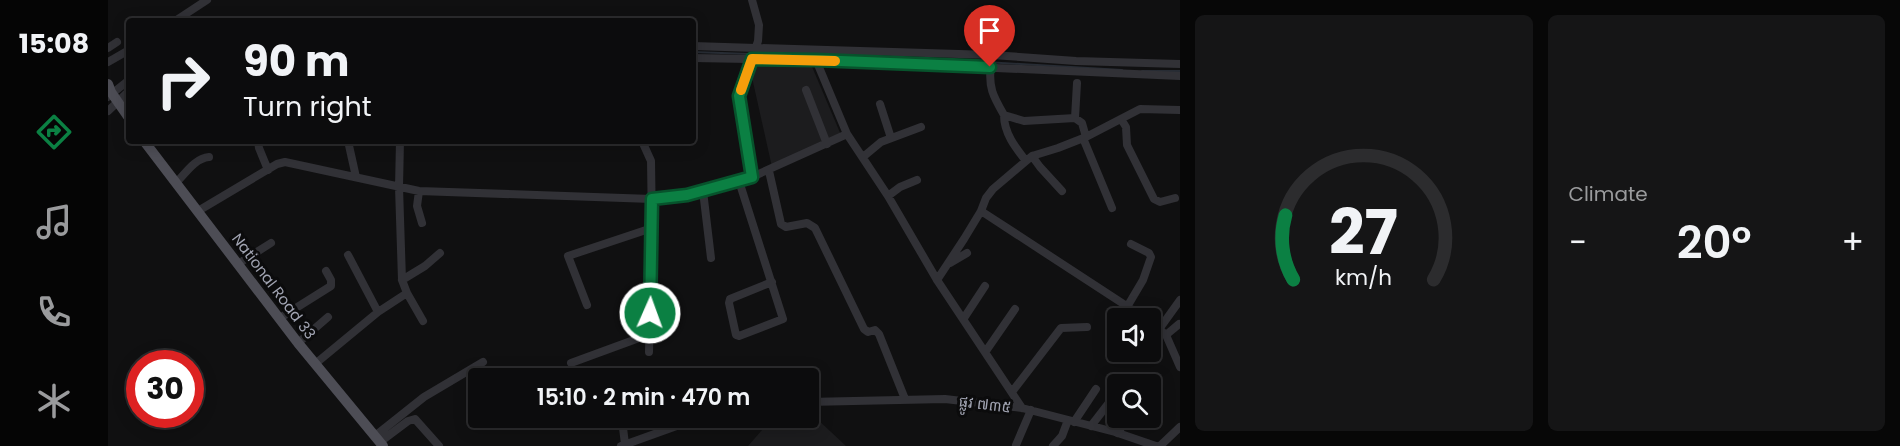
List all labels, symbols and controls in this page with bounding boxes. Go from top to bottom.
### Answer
pin [964,5,1015,67]
icon: arrive [973,14,1006,47]
text: 15:08 [19,25,89,62]
text: 90 m [243,32,350,91]
icon: right [144,42,222,120]
text: Turn right [243,88,372,125]
icon: directions [33,111,75,153]
text: Climate [1569,180,1648,208]
text: 27 [1329,188,1398,276]
icon: music [33,201,75,243]
text: 20° [1677,211,1752,274]
text: − [1569,219,1587,266]
text: + [1841,219,1864,266]
street label: National Road 33 [227,229,321,343]
text: km/h [1335,262,1392,293]
position arrow [618,281,682,345]
icon: phone [33,291,75,333]
map controls [1107,308,1161,428]
button: sound [1107,308,1161,362]
speed limit sign: 30 [126,350,204,428]
button: search [1107,374,1161,428]
icon: climate [33,380,75,422]
text: 15:10 · 2 min · 470 m [537,382,750,413]
street label: ផ្លូវ ៧៣៥ [957,390,1012,421]

